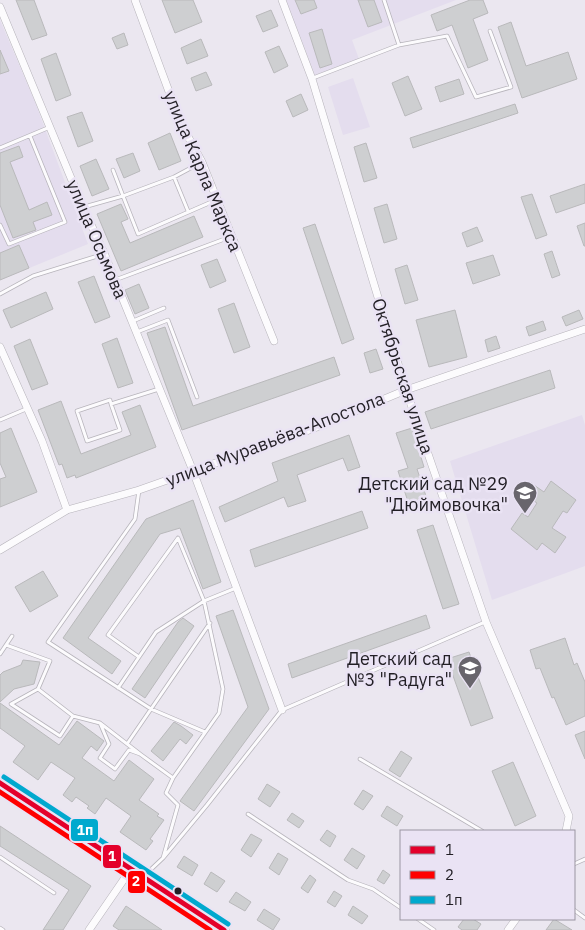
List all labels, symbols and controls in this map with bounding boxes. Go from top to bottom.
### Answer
street label: улица Карла Маркса [159,87,248,255]
street label: улица Осьмова [62,176,133,302]
street label: Октябрьская улица [367,295,439,457]
street label: улица Муравьёва-Апостола [162,386,388,491]
place label: Детский сад №29 "Дюймовочка" [359,472,508,516]
school or university icon: Детский сад №29 "Дюймовочка" [512,480,538,514]
place label: Детский сад №3 "Радуга" [346,647,452,691]
school or university icon: Детский сад №3 "Радуга" [457,655,483,689]
line badge: 1п [70,818,99,842]
text: 1п [77,821,93,839]
legend [400,830,575,920]
text: 1 [445,840,454,859]
line badge: 1 [102,844,122,869]
text: 1 [108,847,117,865]
text: 2 [445,865,454,884]
line badge: 2 [127,870,146,894]
text: 2 [132,872,140,890]
unlabelled marker [173,886,183,896]
text: 1п [445,890,463,909]

